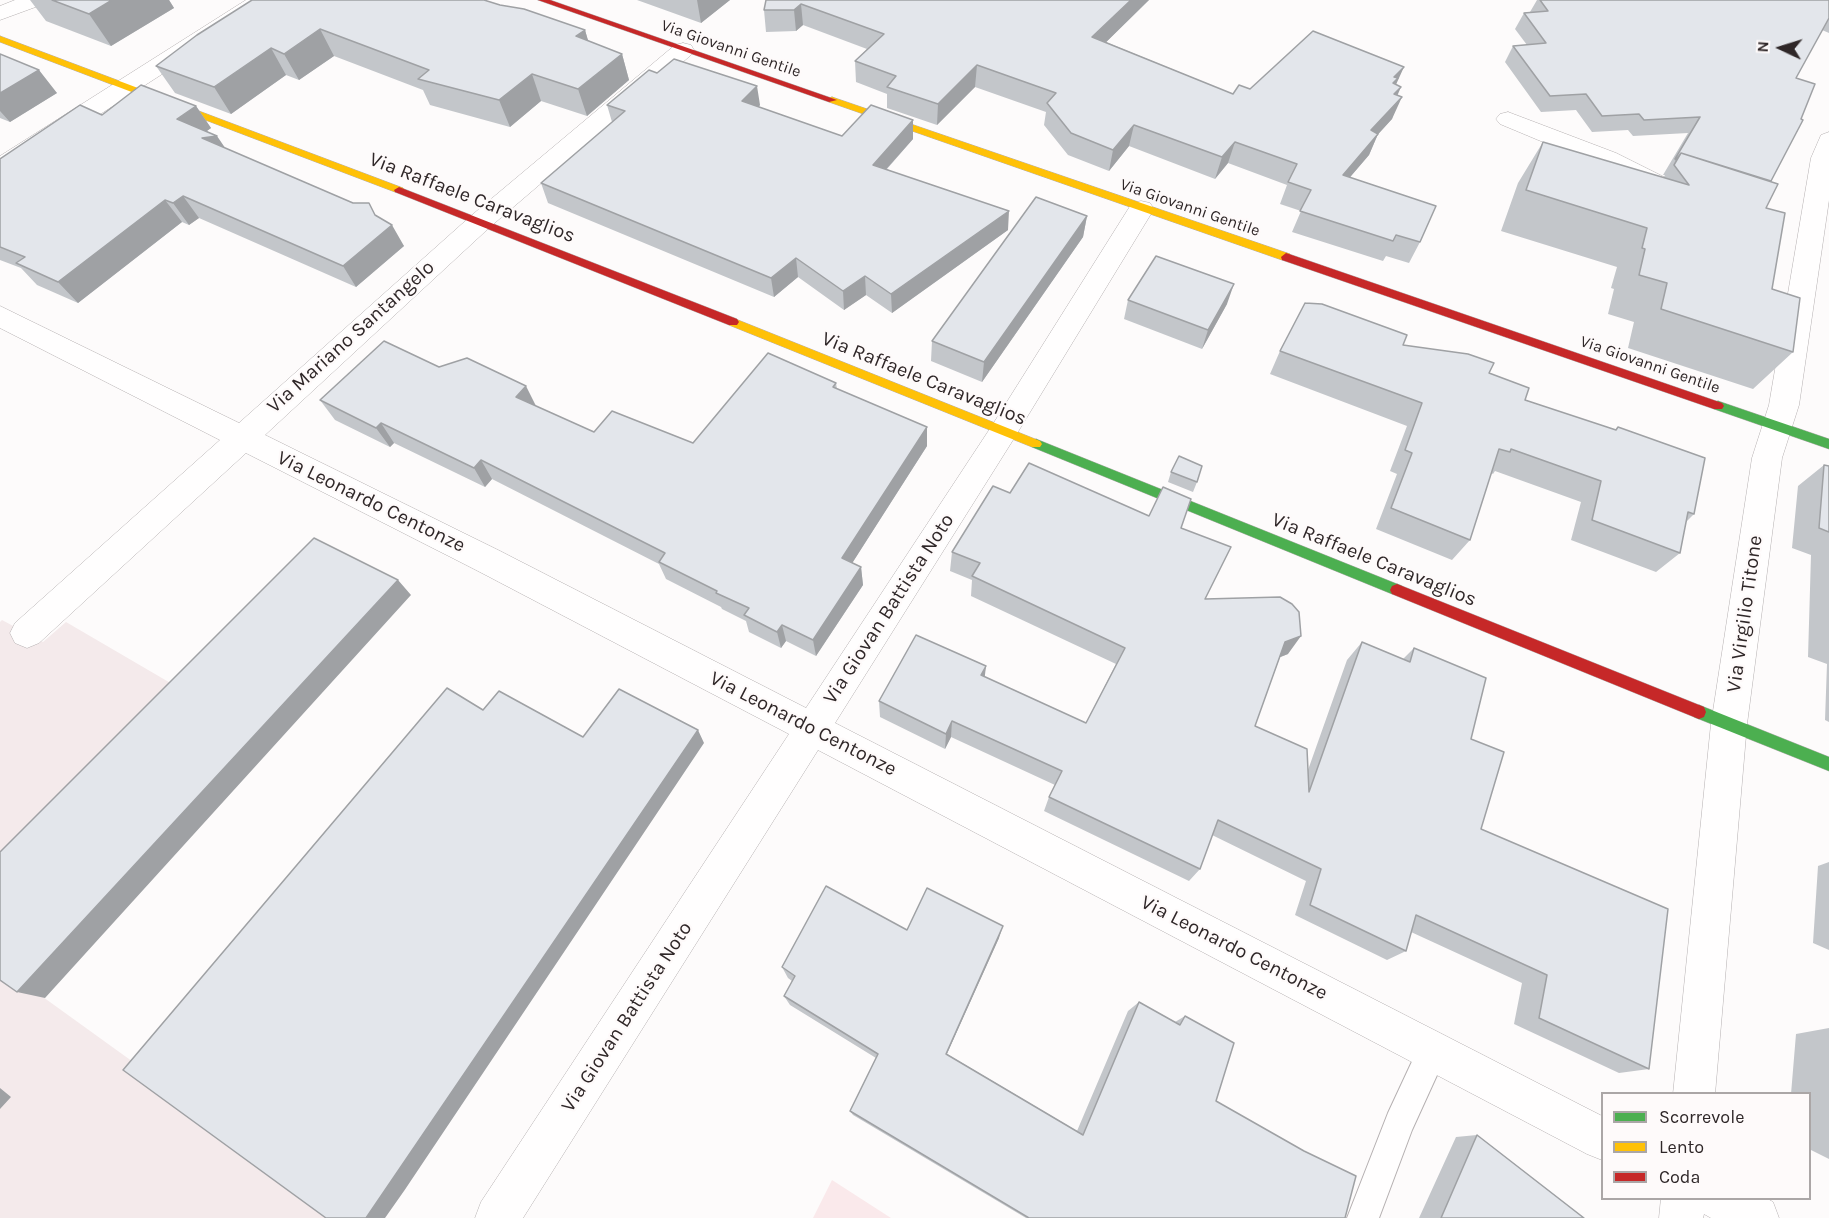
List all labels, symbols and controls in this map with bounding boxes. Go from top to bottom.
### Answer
street label: Via Giovanni Gentile [659,16,803,82]
north arrow [1751,18,1811,78]
text: N [1753,40,1772,53]
street label: Via Raffaele Caravaglios [366,148,578,248]
street label: Via Giovanni Gentile [1118,175,1262,241]
street label: Via Mariano Santangelo [262,256,440,418]
street label: Via Raffaele Caravaglios [818,327,1030,431]
street label: Via Giovanni Gentile [1578,332,1722,398]
street label: Via Leonardo Centonze [273,446,469,558]
street label: Via Raffaele Caravaglios [1268,508,1480,612]
street label: Via Giovan Battista Noto [819,509,959,709]
street label: Via Virgilio Titone [1722,534,1768,694]
street label: Via Leonardo Centonze [706,666,900,782]
street label: Via Leonardo Centonze [1137,890,1331,1006]
street label: Via Giovan Battista Noto [557,917,697,1117]
legend [1601,1092,1811,1200]
text: Scorrevole [1659,1106,1744,1128]
text: Lento [1659,1136,1704,1158]
text: Coda [1659,1166,1700,1188]

